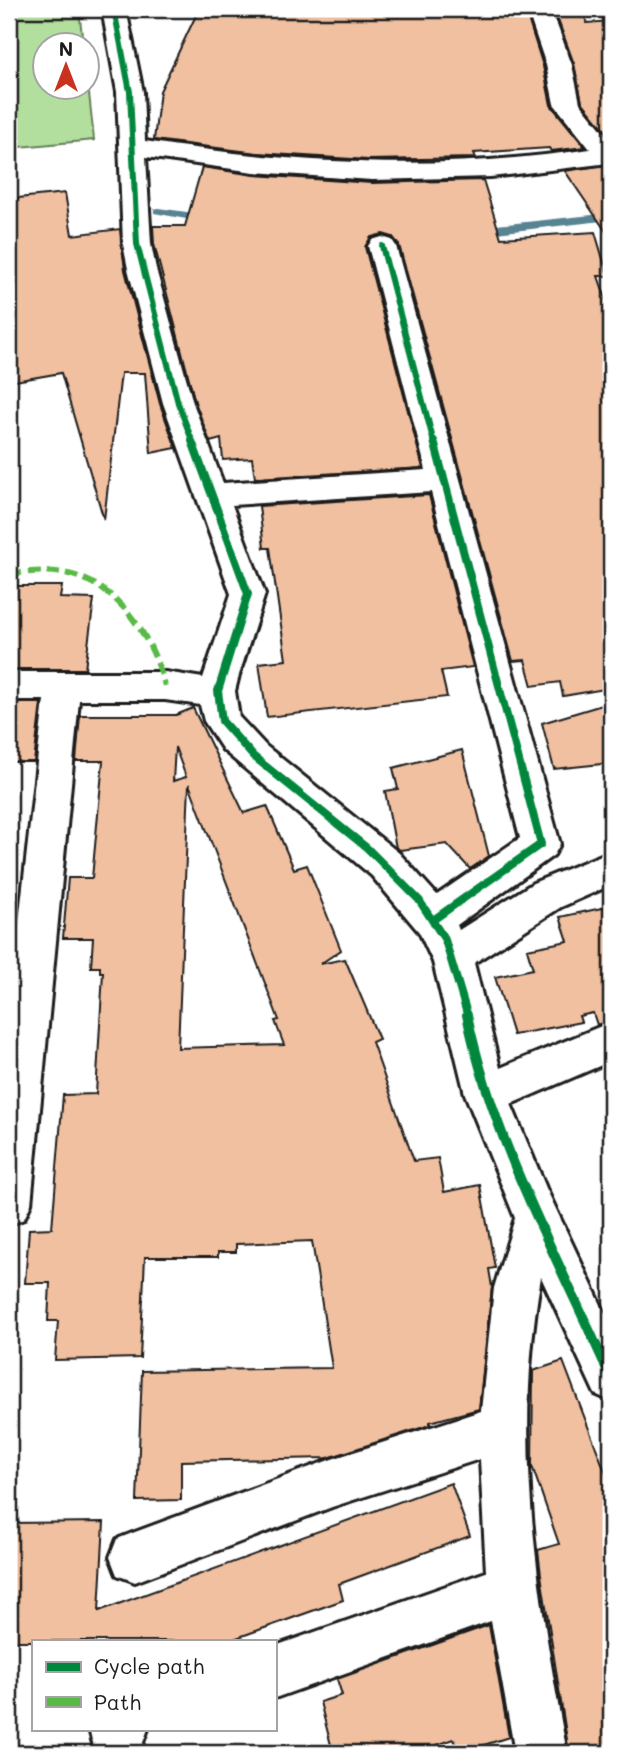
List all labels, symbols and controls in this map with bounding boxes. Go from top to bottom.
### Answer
north arrow [32,32,102,102]
text: N [59,36,73,61]
legend [32,1640,276,1730]
text: Cycle path [94,1652,204,1679]
text: Path [94,1688,141,1715]

